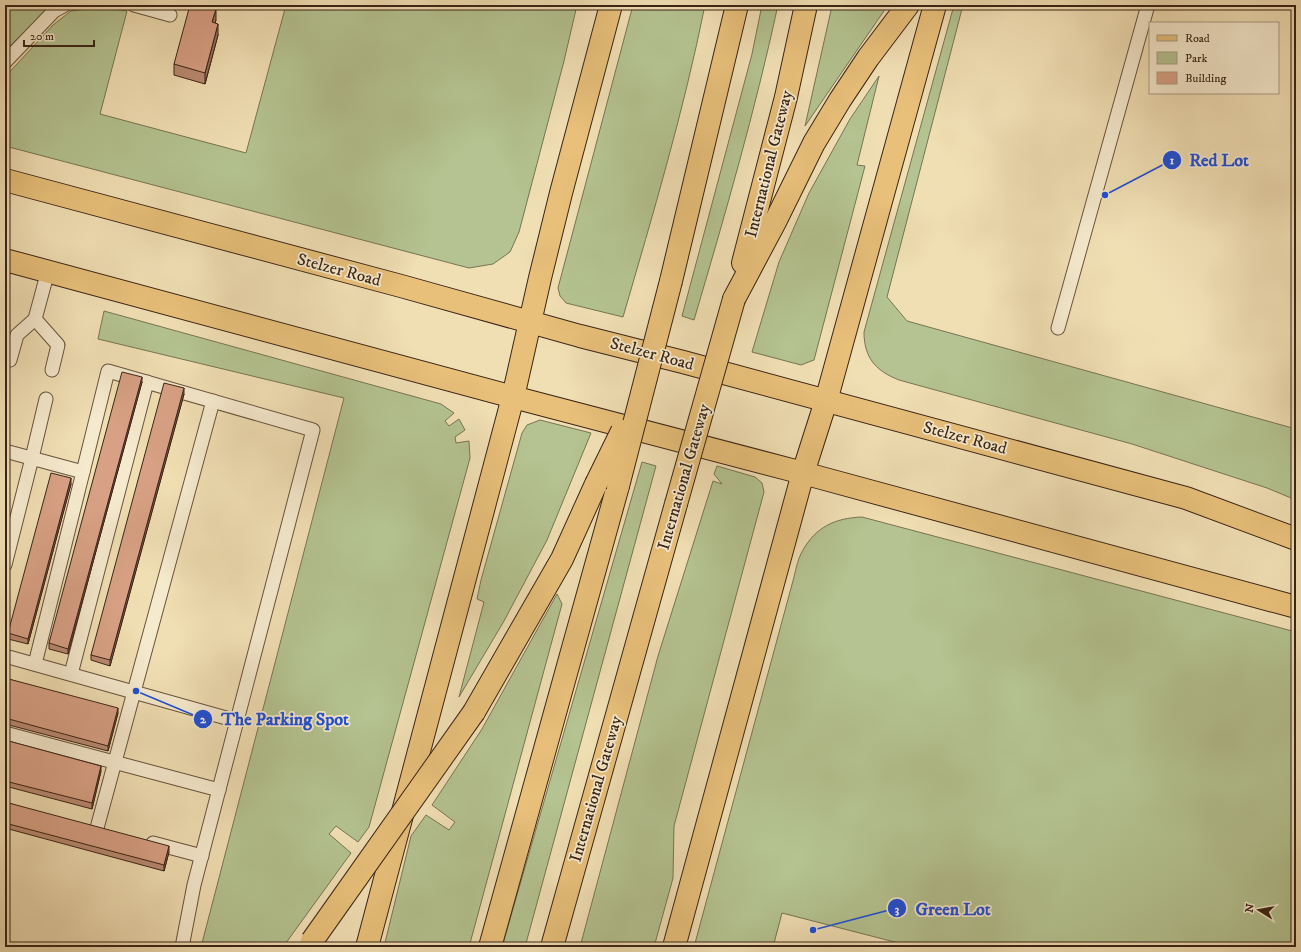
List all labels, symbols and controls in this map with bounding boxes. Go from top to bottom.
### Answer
scale bar [24,22,94,48]
legend [1149,22,1279,94]
text: 20 m [30,29,54,44]
text: Road [1185,31,1210,46]
text: Park [1185,51,1207,66]
text: Building [1185,71,1226,86]
street label: International Gateway [740,87,798,240]
callout: Red Lot [1162,145,1257,175]
text: Red Lot [1189,150,1249,172]
text: 1 [1170,153,1175,168]
street label: Stelzer Road [295,248,384,292]
street label: Stelzer Road [608,332,697,376]
street label: International Gateway [653,400,716,553]
street label: Stelzer Road [921,416,1010,460]
callout: The Parking Spot [193,704,357,734]
text: The Parking Spot [220,709,349,731]
text: 2 [200,712,207,727]
street label: International Gateway [565,712,628,865]
north arrow [1239,890,1279,930]
callout: Green Lot [887,893,998,923]
text: Green Lot [916,899,991,921]
text: 3 [895,902,900,917]
text: N [1242,903,1258,914]

